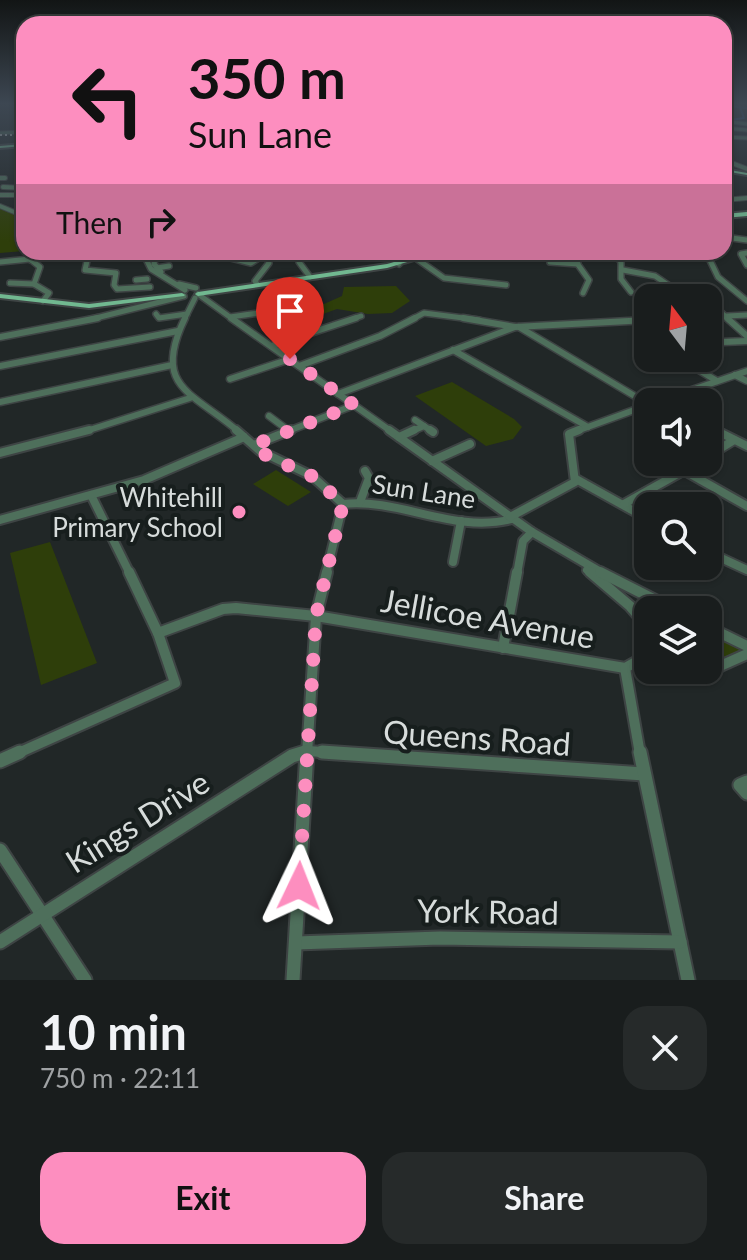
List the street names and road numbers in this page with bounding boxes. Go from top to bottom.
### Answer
street label: Sun Lane [370,467,478,515]
street label: Jellicoe Avenue [378,580,598,656]
street label: Queens Road [382,711,572,763]
street label: Kings Drive [58,762,216,880]
street label: York Road [417,890,559,932]

